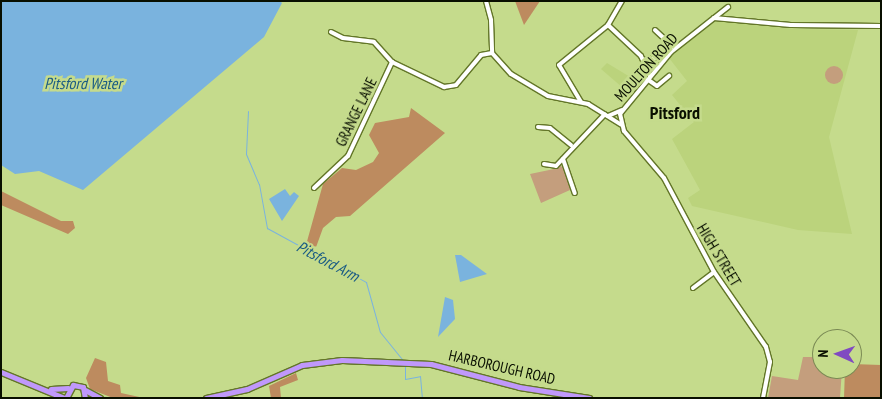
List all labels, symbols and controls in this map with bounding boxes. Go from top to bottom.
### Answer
street label: MOULTON ROAD [611,29,681,105]
water label: Pitsford Water [44,73,122,93]
street label: GRANGE LANE [332,75,380,149]
district label: Pitsford [650,102,700,124]
street label: HIGH STREET [693,220,745,290]
water label: Pitsford Arm [293,236,363,286]
north arrow [812,329,862,379]
street label: HARBOROUGH ROAD [447,346,557,388]
text: N [814,349,832,358]

